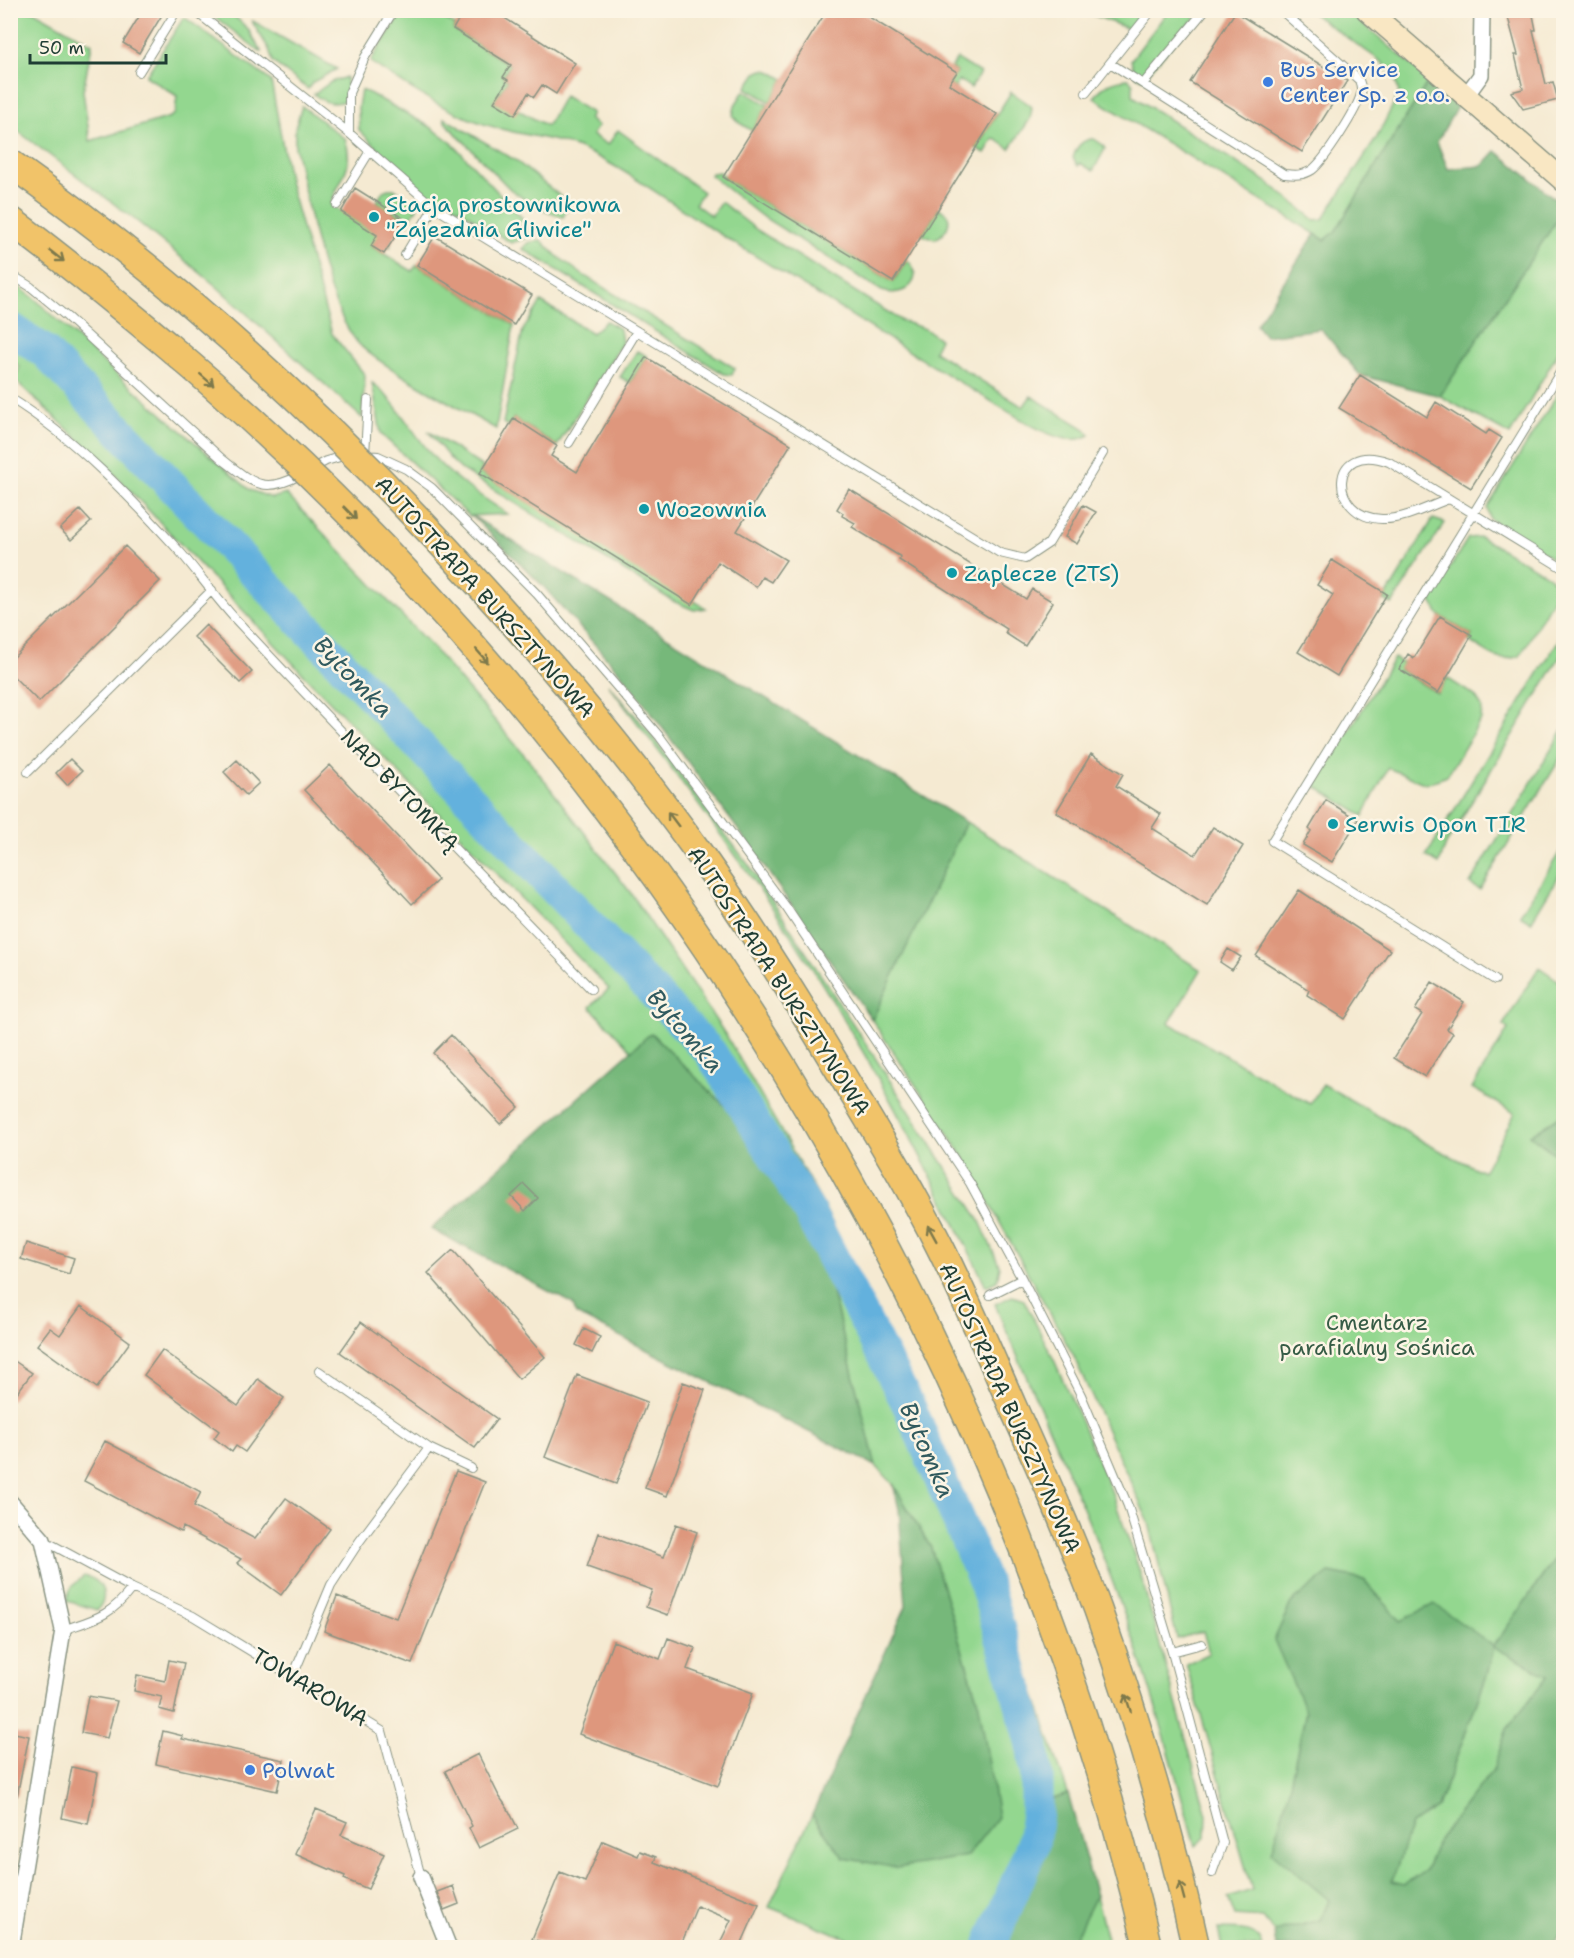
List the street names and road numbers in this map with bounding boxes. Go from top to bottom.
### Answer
street label: AUTOSTRADA BURSZTYNOWA [369,470,601,724]
street label: NAD BYTOMKĄ [334,723,466,857]
street label: AUTOSTRADA BURSZTYNOWA [681,841,877,1121]
street label: AUTOSTRADA BURSZTYNOWA [933,1258,1087,1558]
street label: TOWAROWA [246,1641,374,1733]

